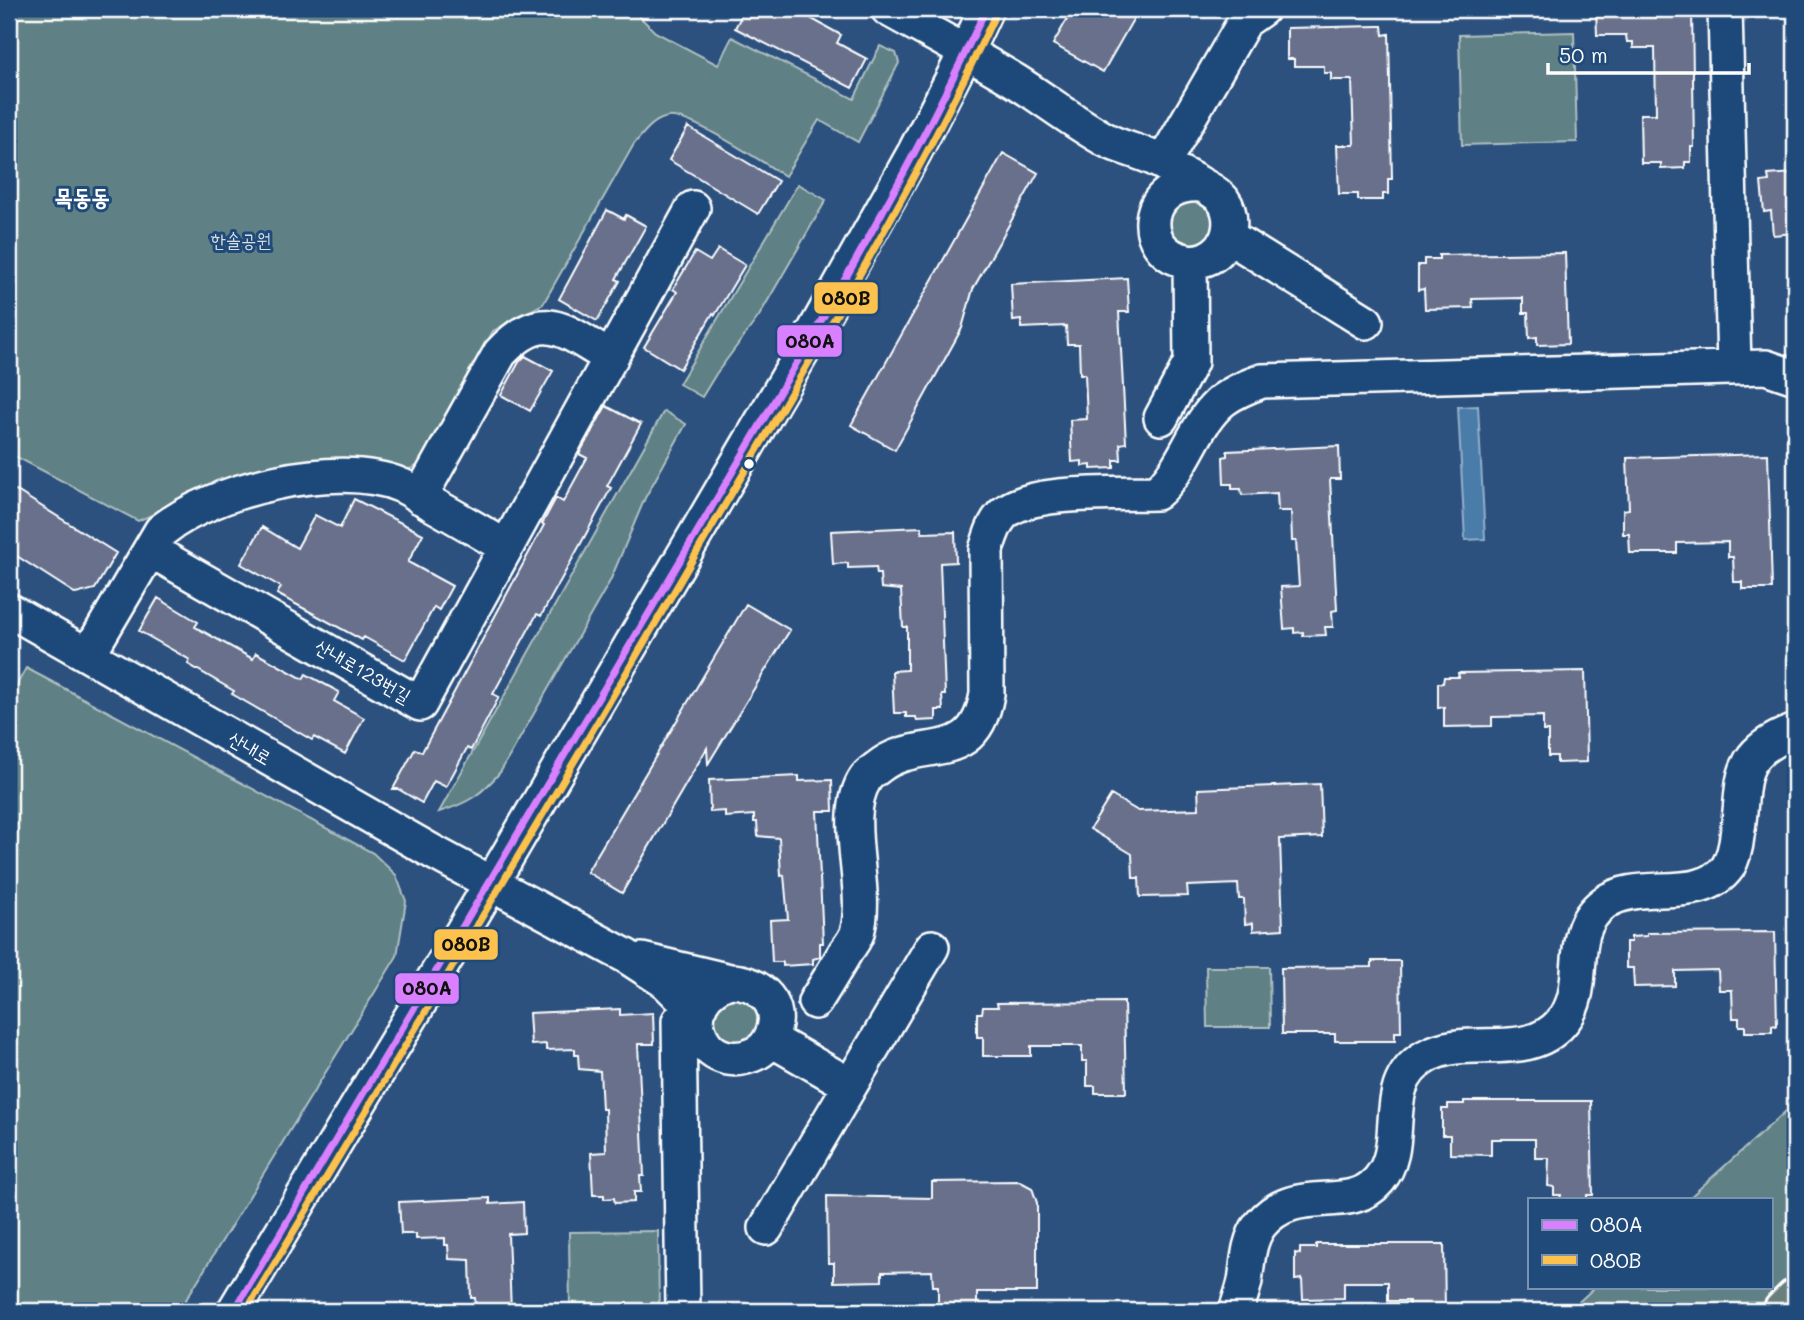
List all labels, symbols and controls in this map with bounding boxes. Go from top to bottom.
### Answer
scale bar [1548,32,1750,76]
text: 50 m [1559,41,1608,68]
district label: 목동동 [54,181,110,211]
park label: 한솔공원 [210,227,272,252]
line badge: 080B [813,281,879,315]
text: 080B [821,285,871,310]
line badge: 080A [776,324,843,358]
text: 080A [785,328,835,353]
unlabelled marker [742,457,756,471]
street label: 산내로123번길 [311,633,416,708]
street label: 산내로 [224,725,276,770]
line badge: 080B [433,928,499,961]
text: 080B [441,931,491,956]
line badge: 080A [394,972,460,1005]
text: 080A [402,975,452,1000]
legend [1528,1198,1772,1288]
text: 080A [1590,1210,1643,1237]
text: 080B [1590,1246,1642,1273]

